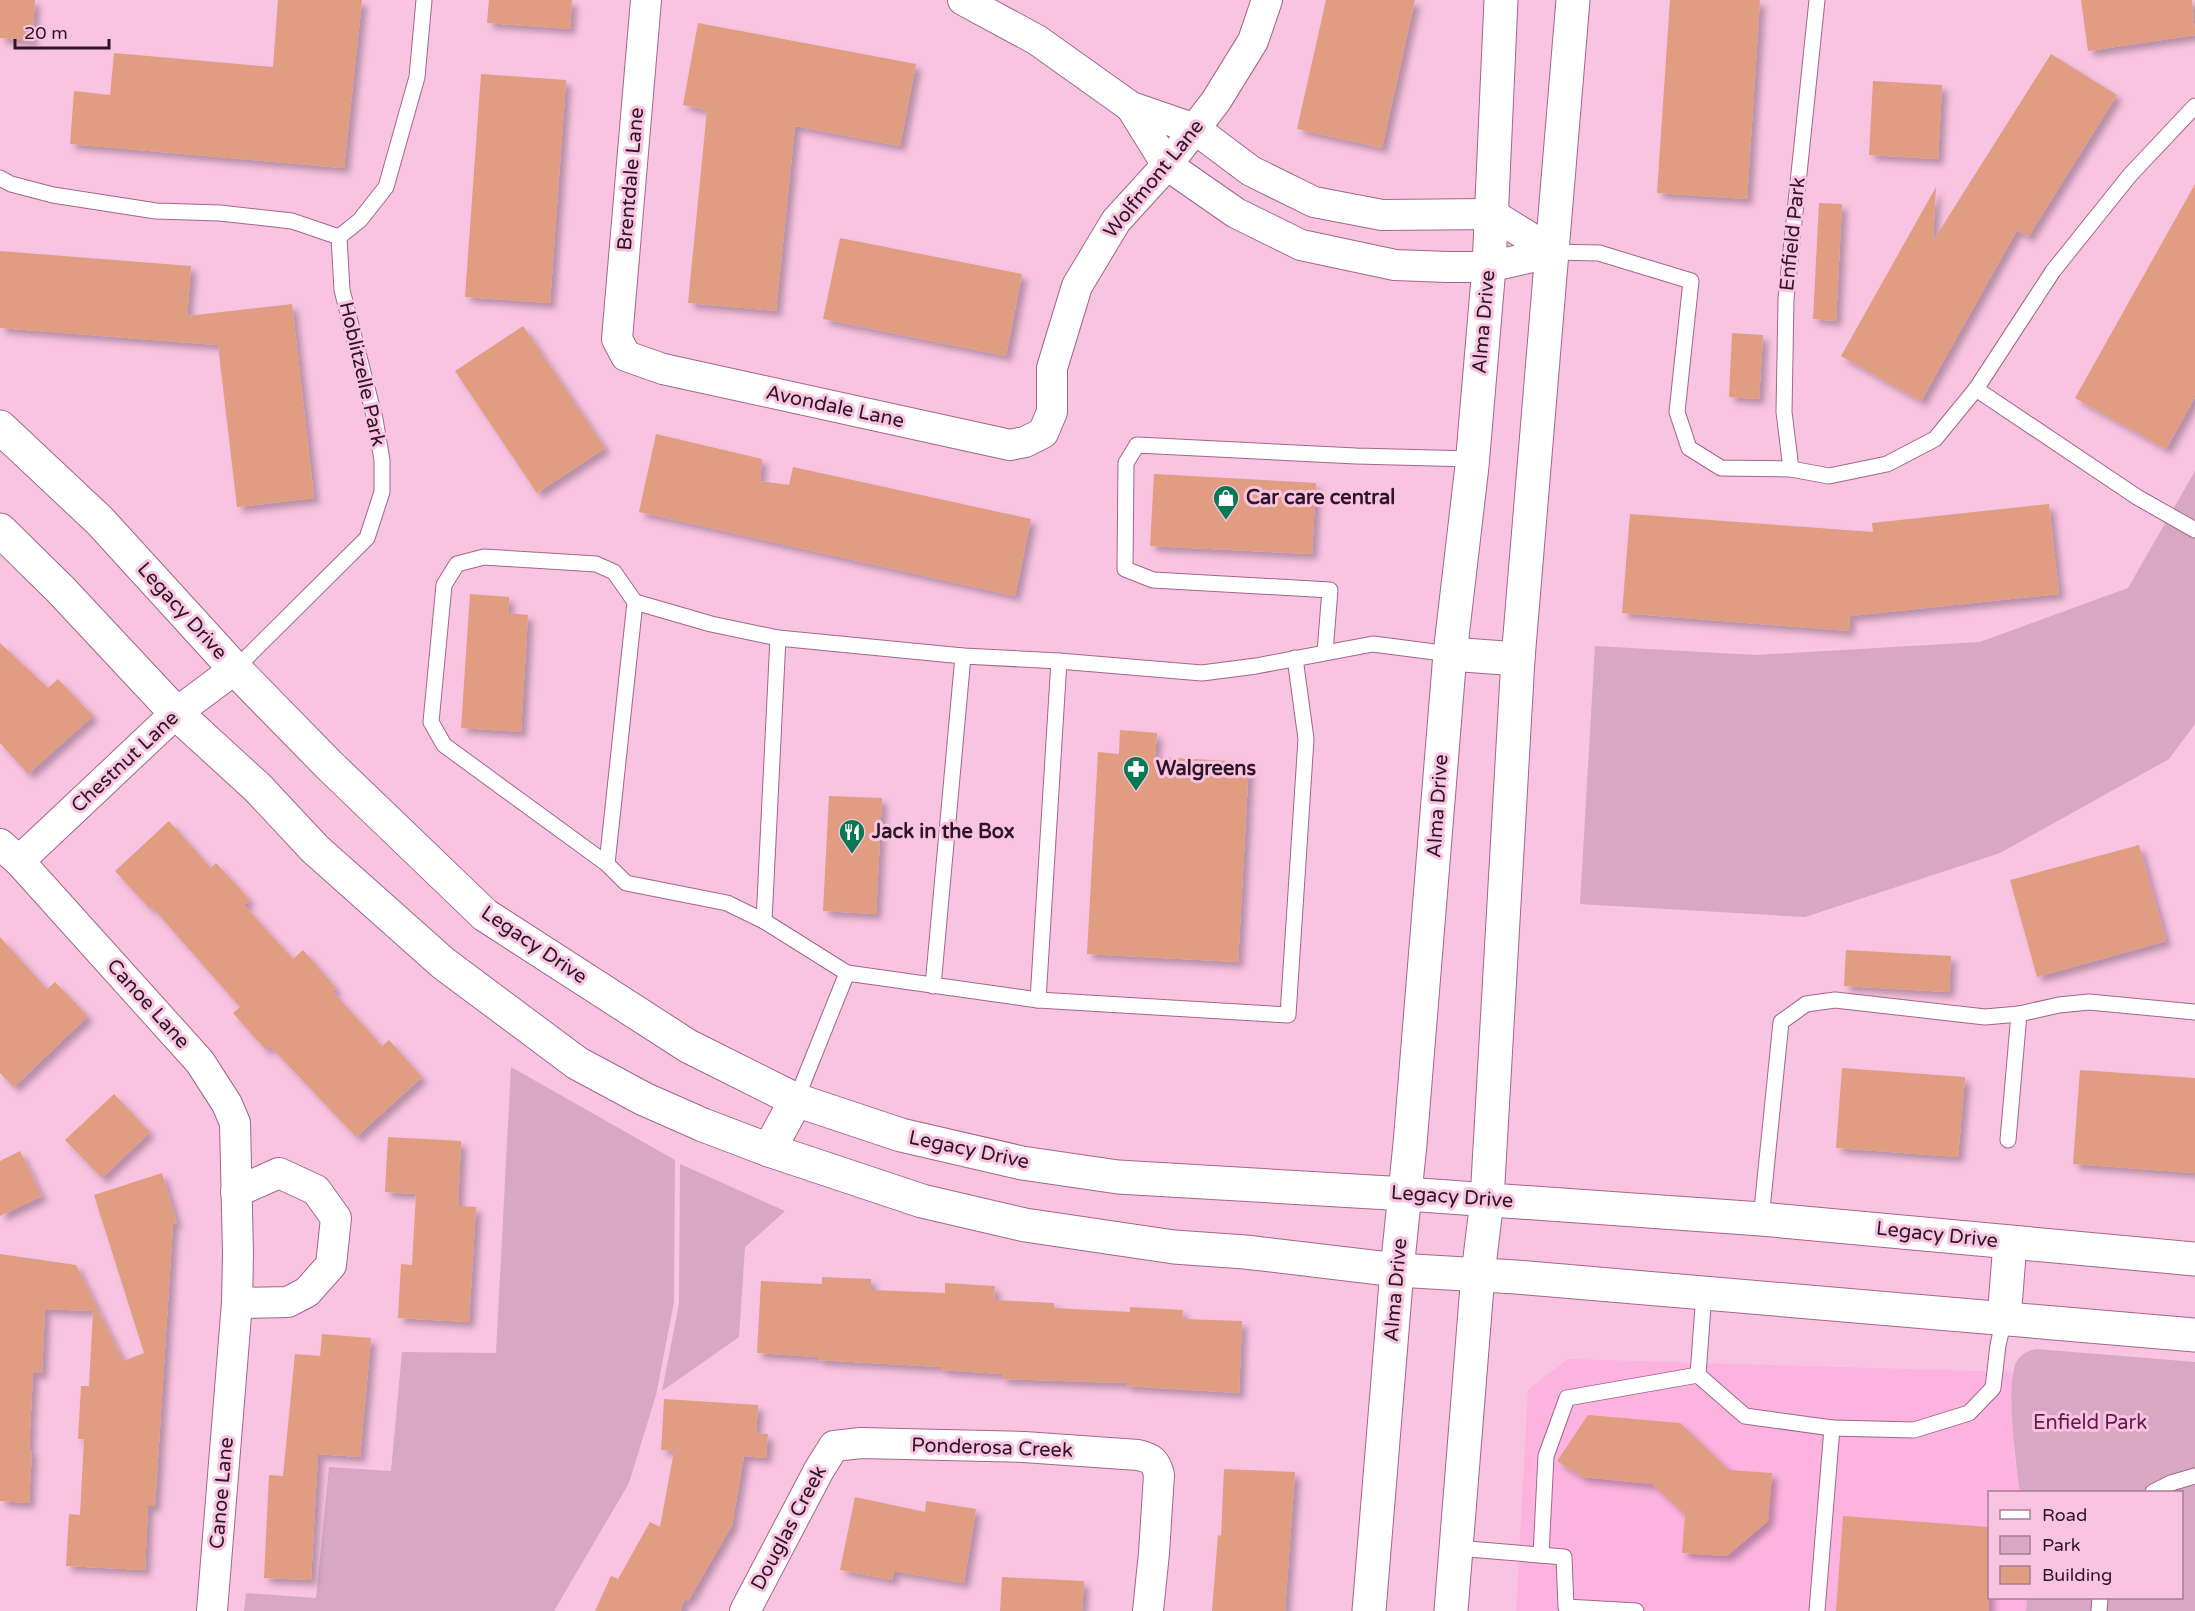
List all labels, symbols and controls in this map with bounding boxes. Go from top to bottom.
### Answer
scale bar [15,12,110,50]
text: 20 m [24,22,68,44]
street label: Brentdale Lane [613,106,649,252]
street label: Wolfmont Lane [1099,115,1209,243]
street label: Enfield Park [1775,176,1811,292]
street label: Alma Drive [1468,269,1500,375]
street label: Hoblitzelle Park [334,299,390,449]
street label: Avondale Lane [764,381,906,433]
shop icon: Car care central [1211,483,1241,521]
place label: Car care central [1246,486,1395,510]
street label: Legacy Drive [132,557,232,665]
street label: Chestnut Lane [66,706,184,818]
street label: Alma Drive [1422,753,1454,859]
pharmacy icon: Walgreens [1121,754,1151,792]
place label: Walgreens [1156,757,1256,781]
restaurant icon: Jack in the Box [837,817,867,855]
place label: Jack in the Box [871,820,1015,844]
street label: Legacy Drive [476,901,592,989]
street label: Canoe Lane [102,954,194,1054]
street label: Legacy Drive [907,1126,1031,1174]
street label: Legacy Drive [1390,1181,1514,1213]
street label: Legacy Drive [1875,1217,1999,1253]
street label: Alma Drive [1380,1237,1412,1343]
park label: Enfield Park [2033,1411,2147,1435]
street label: Ponderosa Creek [911,1433,1073,1463]
street label: Canoe Lane [205,1436,239,1550]
street label: Douglas Creek [746,1462,832,1594]
legend [1988,1491,2183,1599]
text: Road [2042,1504,2087,1526]
text: Park [2042,1534,2081,1556]
text: Building [2042,1564,2112,1586]

